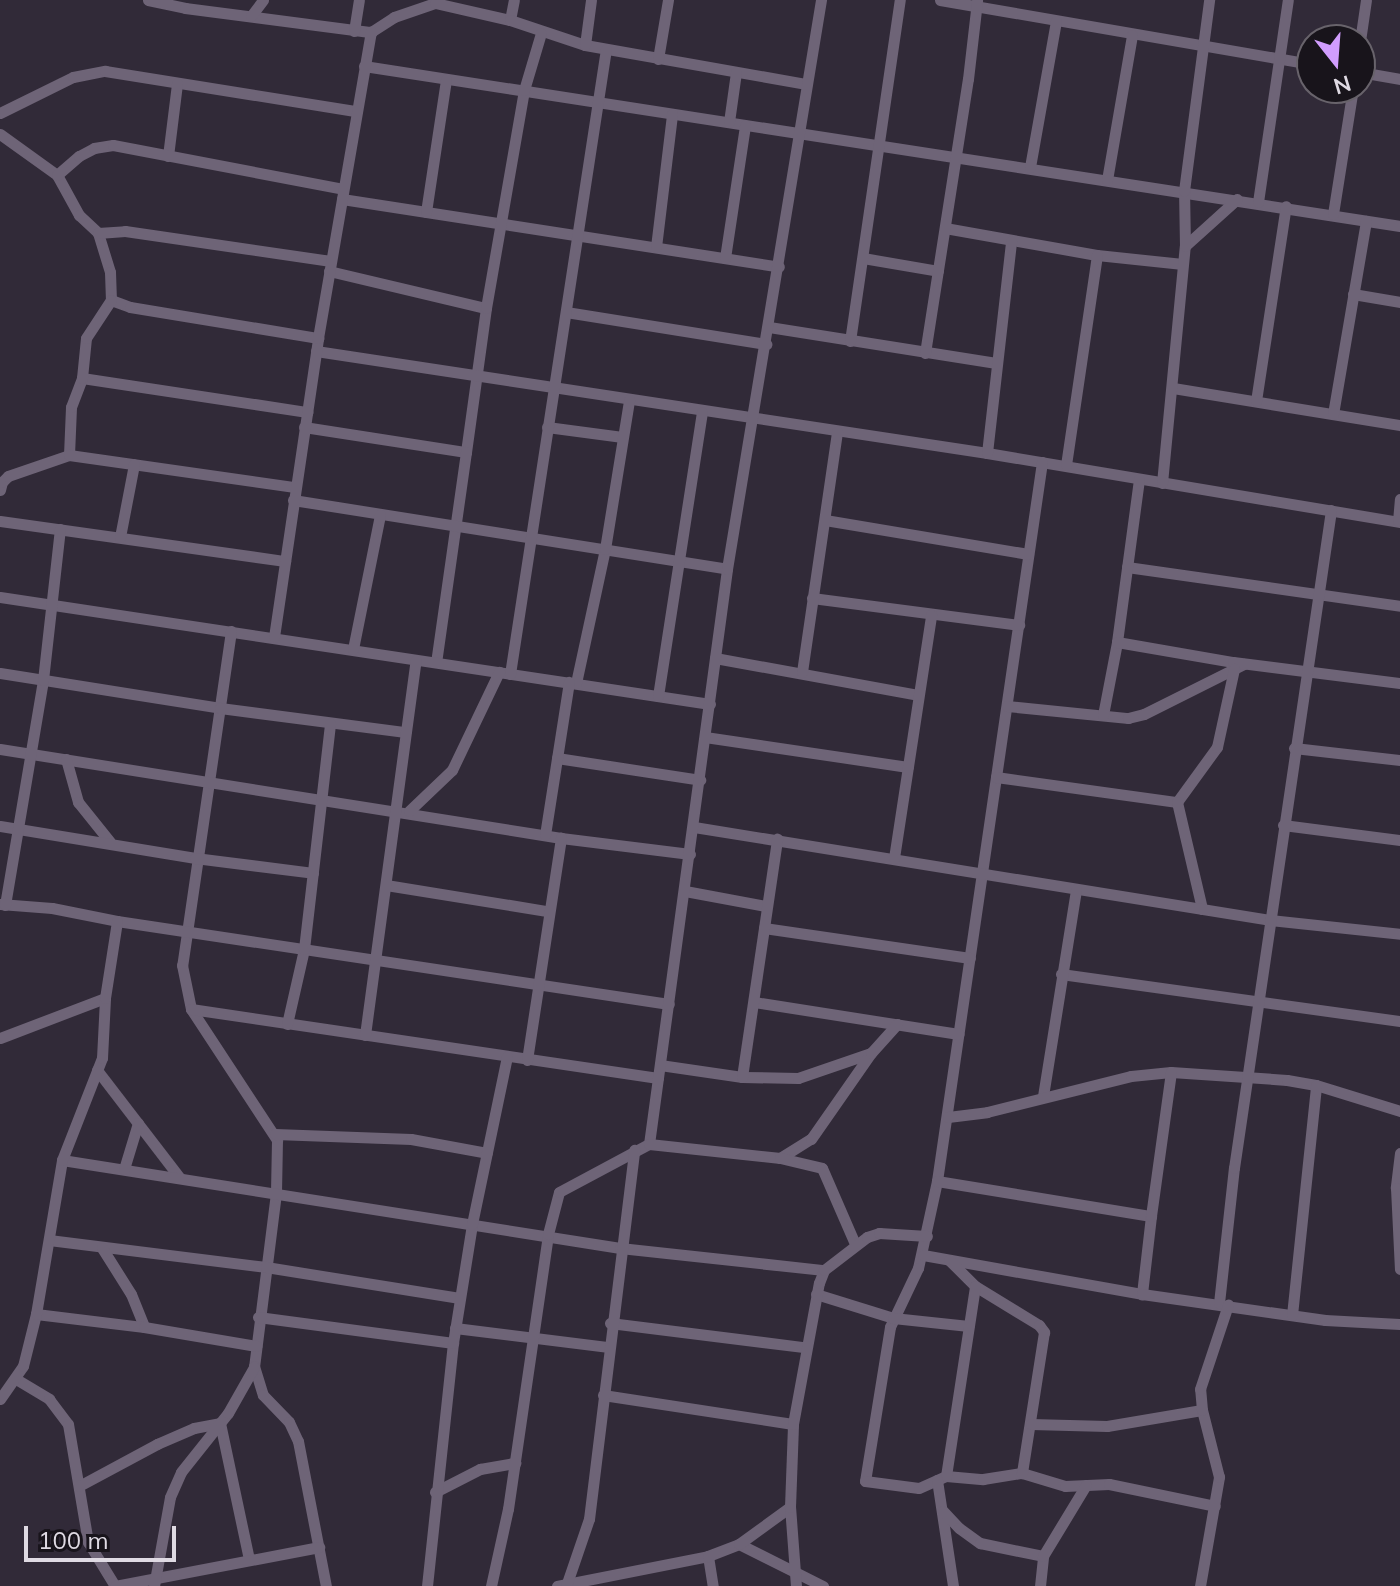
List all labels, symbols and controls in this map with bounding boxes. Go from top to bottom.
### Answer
north arrow [1296,24,1376,104]
text: N [1330,69,1354,101]
scale bar [28,1510,180,1560]
text: 100 m [38,1525,109,1555]

